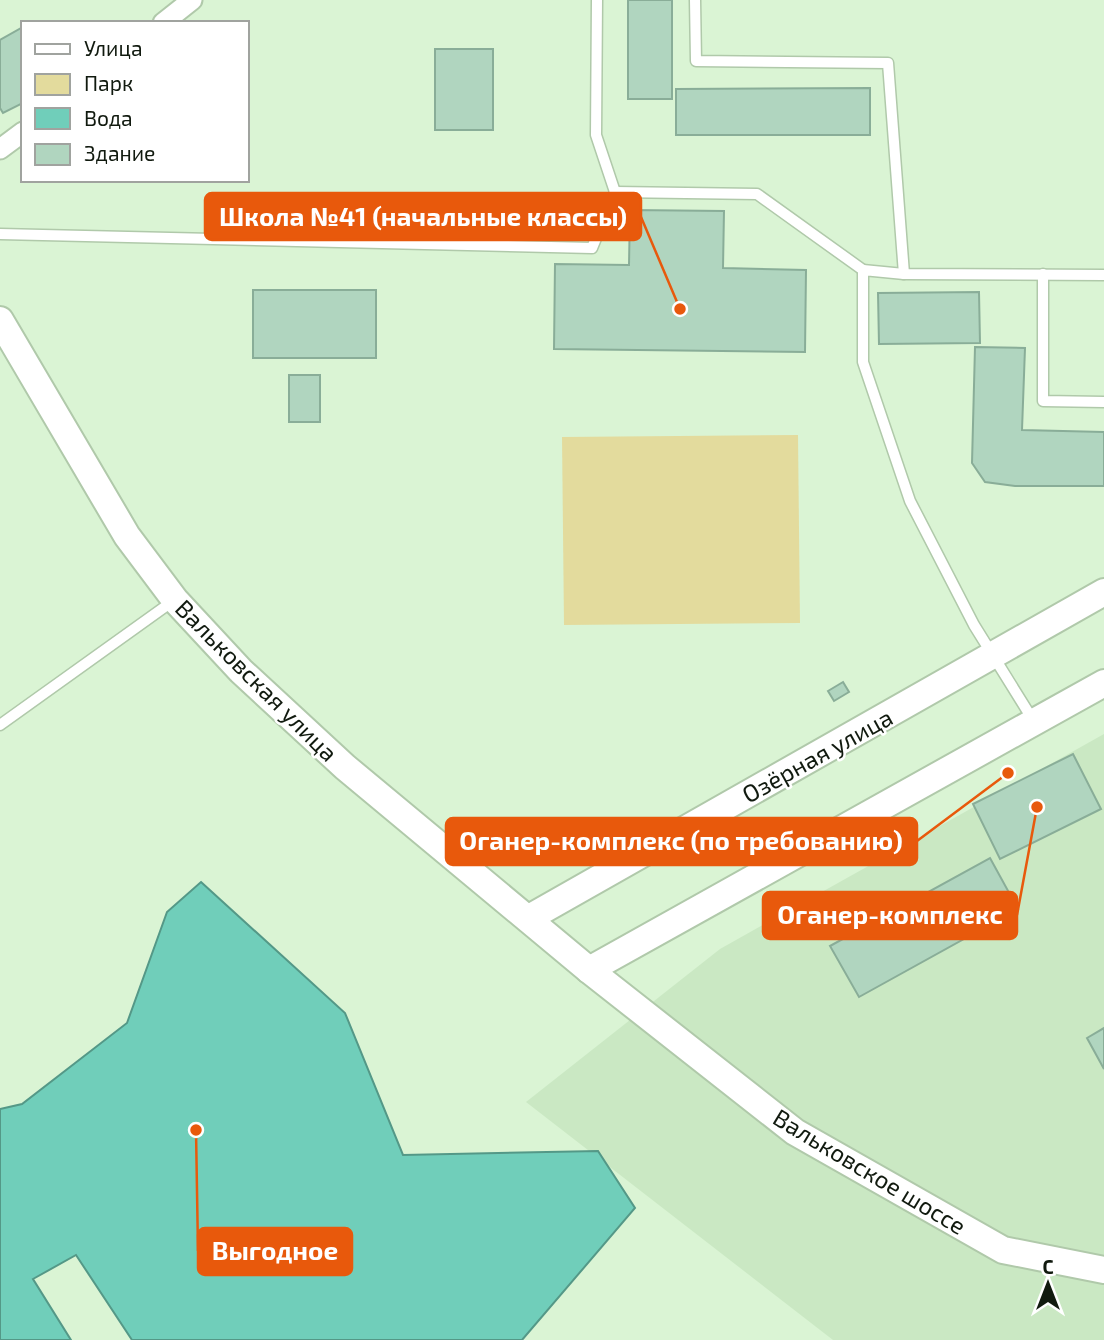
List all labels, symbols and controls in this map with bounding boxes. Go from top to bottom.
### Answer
legend [21,21,248,182]
text: Улица [84,35,143,60]
text: Парк [84,70,133,95]
text: Вода [84,105,133,130]
text: Здание [84,140,155,165]
callout: Школа №41 (начальные классы) [205,193,641,240]
text: Школа №41 (начальные классы) [219,200,627,231]
street label: Вальковская улица [169,593,344,768]
street label: Озёрная улица [737,702,898,809]
callout: Оганер-комплекс (по требованию) [446,818,917,865]
text: Оганер-комплекс (по требованию) [459,824,903,855]
callout: Оганер-комплекс [763,892,1017,939]
text: Оганер-комплекс [777,898,1003,929]
street label: Вальковское шоссе [768,1102,972,1240]
callout: Выгодное [198,1228,352,1275]
text: Выгодное [212,1234,338,1265]
north arrow [1013,1249,1083,1319]
text: С [1042,1255,1054,1278]

